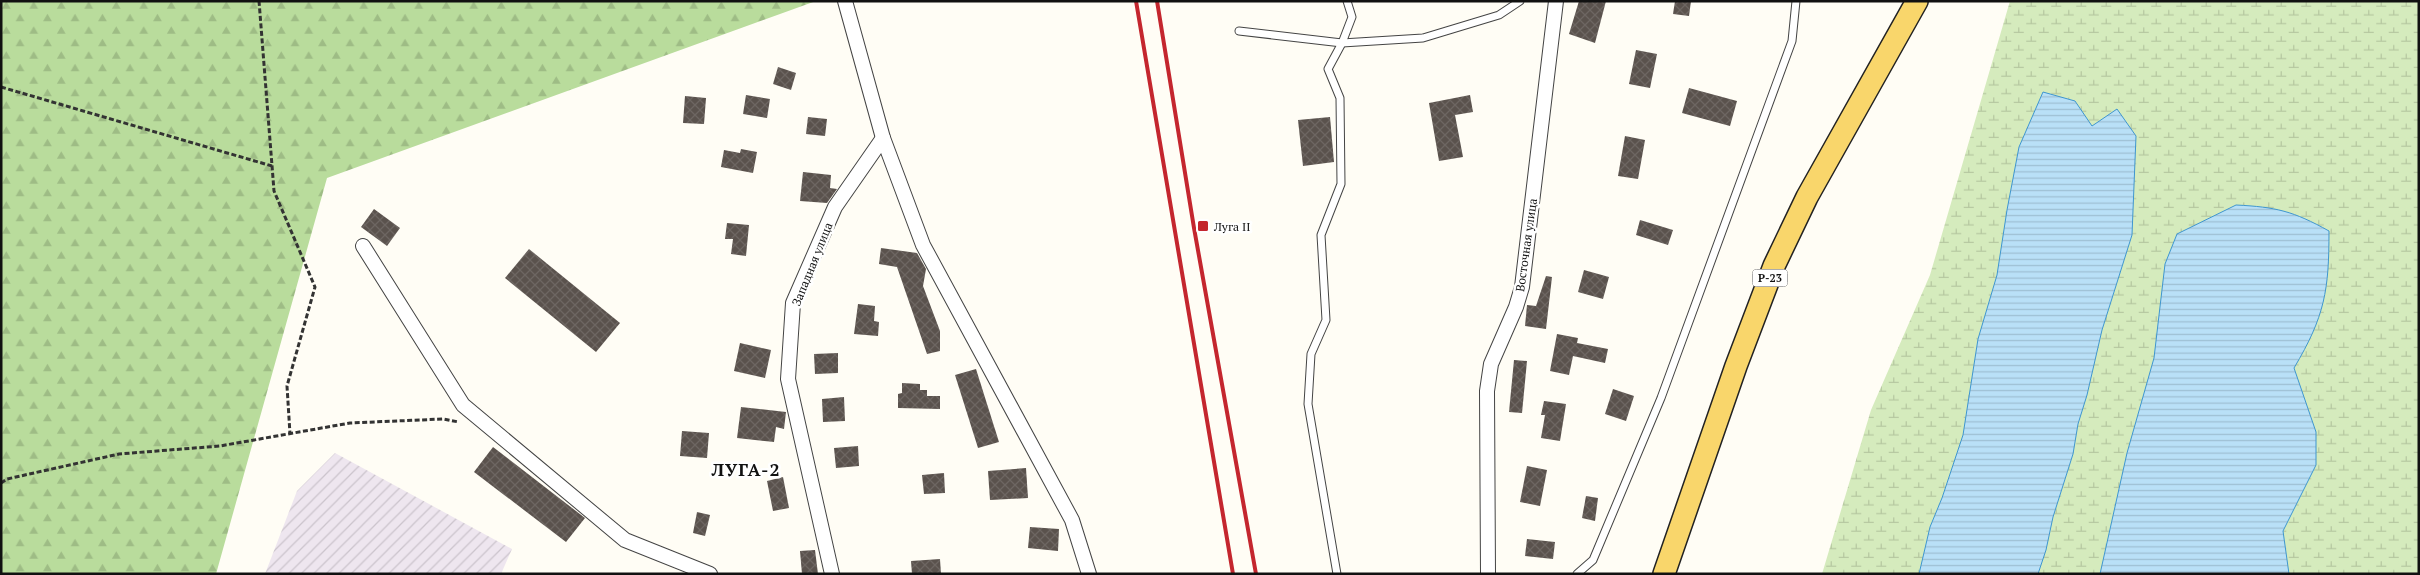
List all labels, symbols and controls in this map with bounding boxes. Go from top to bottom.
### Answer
street label: Восточная улица [1512,197,1540,293]
marker: Луга II [1196,219,1210,233]
place label: Луга II [1213,219,1251,234]
street label: Западная улица [788,220,836,308]
road number: Р-23 [1752,270,1788,286]
district label: ЛУГА-2 [710,457,781,481]

